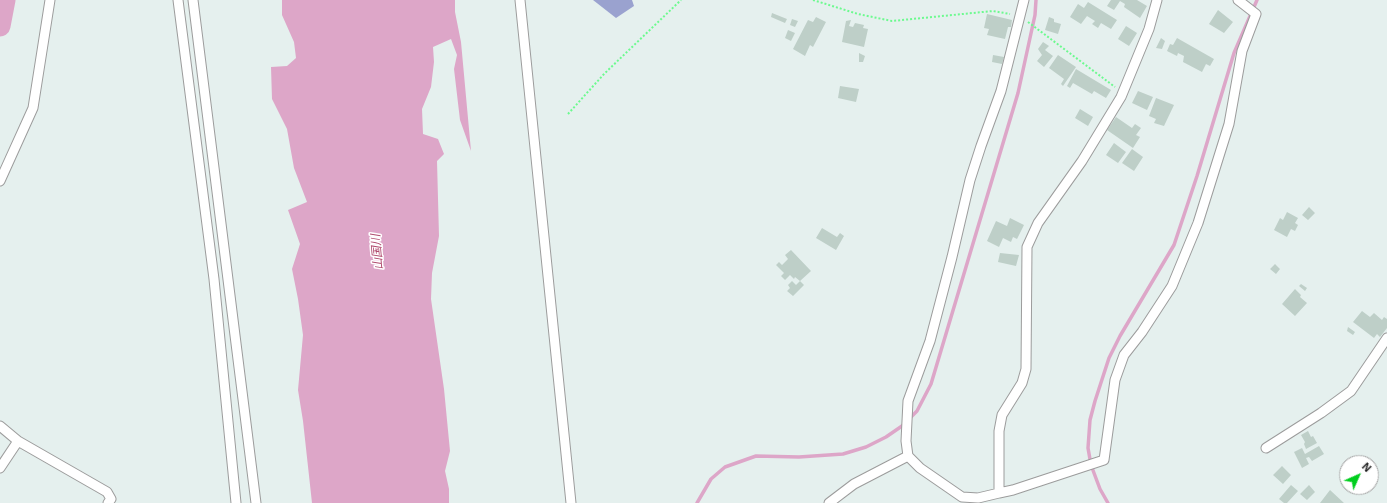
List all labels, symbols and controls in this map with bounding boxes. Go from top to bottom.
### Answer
water label: 山国川 [368,233,386,271]
north arrow [1339,455,1379,495]
text: N [1360,459,1375,474]

